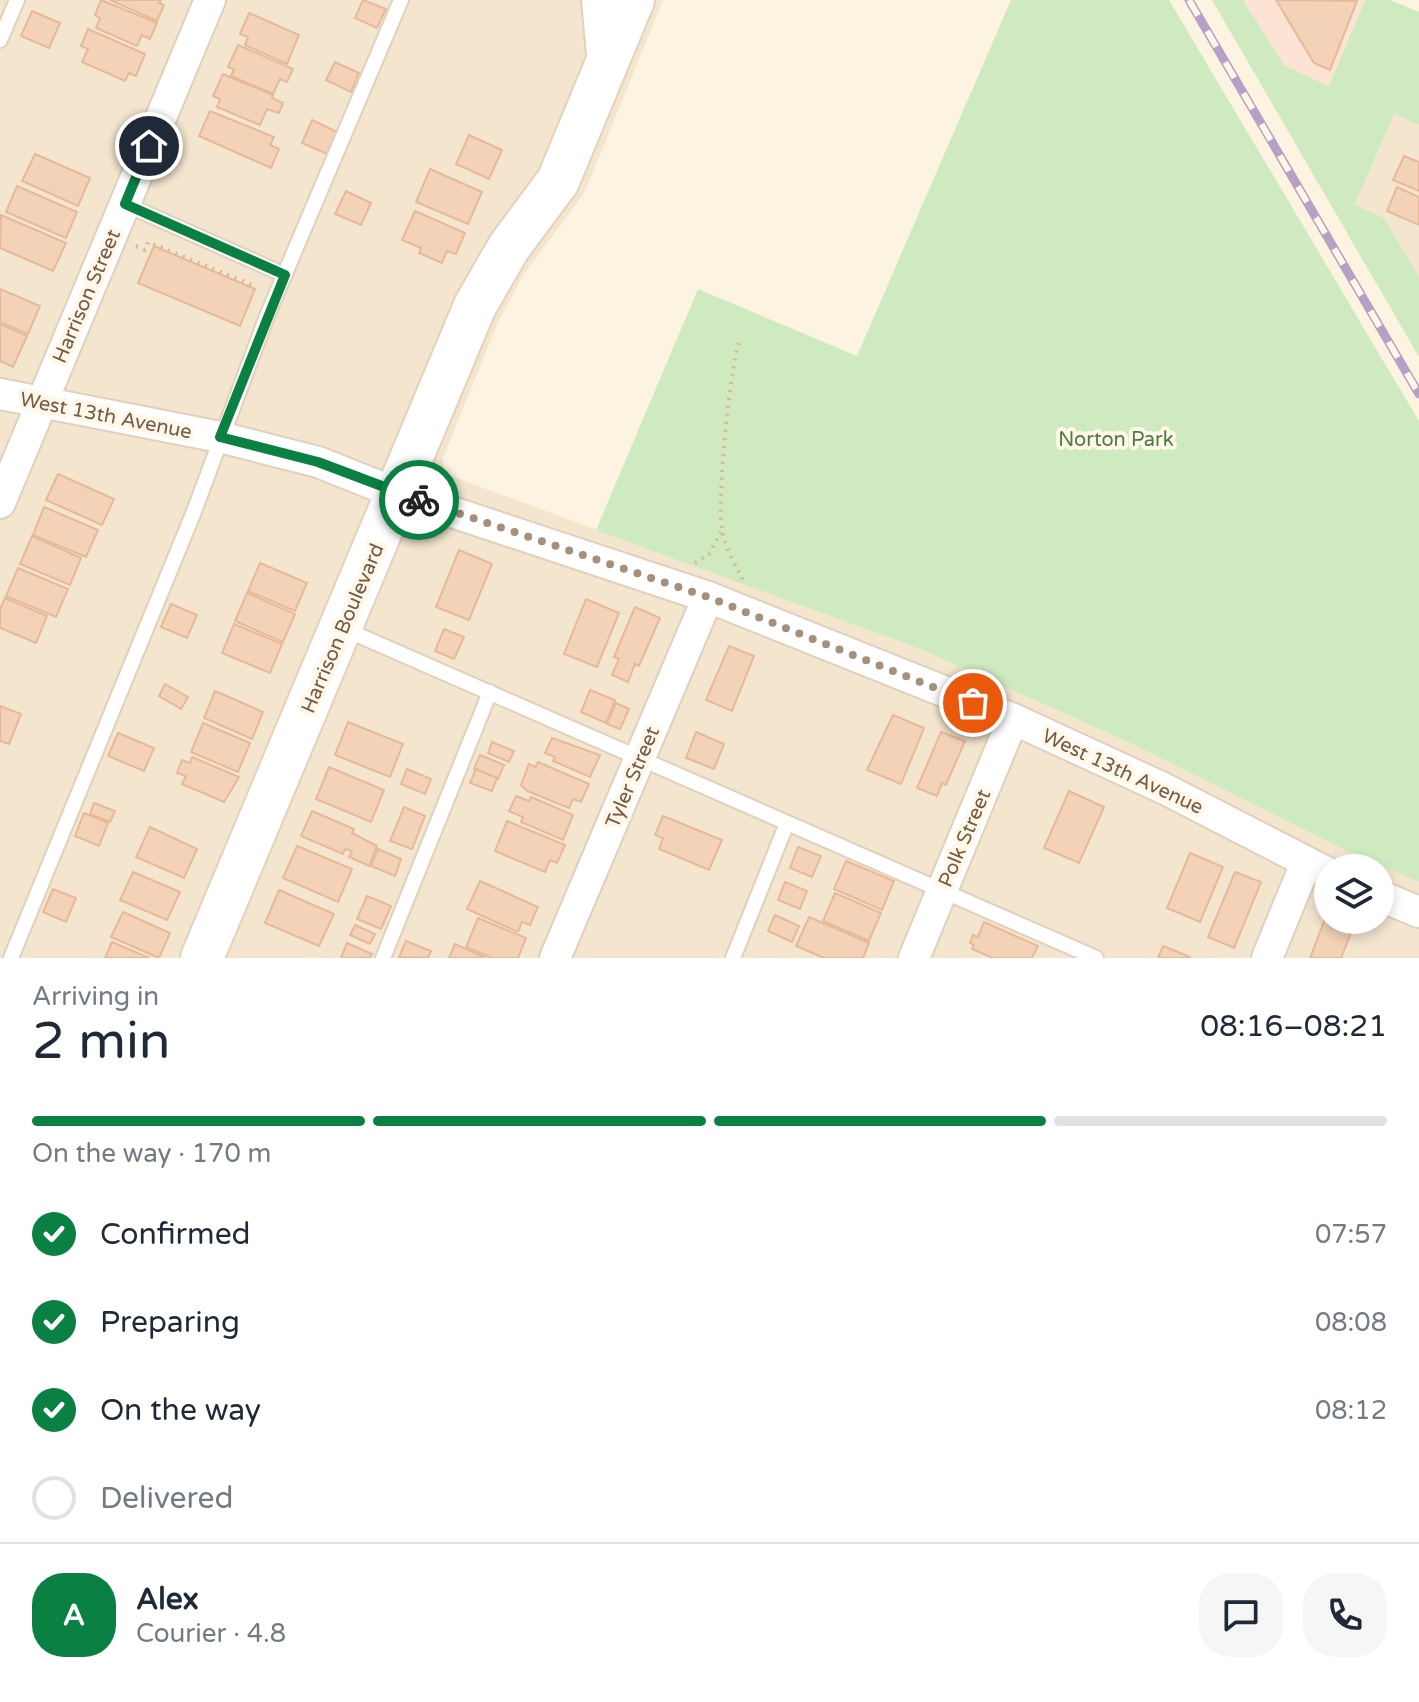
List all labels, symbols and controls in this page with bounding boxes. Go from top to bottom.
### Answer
pin [115,112,183,180]
icon: home [127,124,171,168]
street label: Harrison Street [48,226,126,367]
street label: West 13th Avenue [18,388,194,444]
park label: Norton Park [1058,428,1174,452]
courier [379,460,459,540]
icon: bike [397,478,441,522]
street label: Harrison Boulevard [296,540,389,717]
pin [939,669,1007,737]
icon: bag [951,681,995,725]
street label: Tyler Street [601,723,665,832]
street label: West 13th Avenue [1038,724,1207,820]
street label: Polk Street [934,786,996,891]
map controls [1314,854,1394,934]
button: layers [1314,854,1394,934]
text: Arriving in [32,981,159,1012]
text: 08:16–08:21 [1200,1008,1387,1045]
text: 2 min [32,1010,171,1073]
text: On the way · 170 m [32,1138,271,1169]
icon: check [32,1212,76,1256]
text: Confirmed [100,1216,251,1253]
text: 07:57 [1315,1219,1387,1250]
icon: check [32,1300,76,1344]
text: Preparing [100,1304,240,1341]
text: 08:08 [1315,1307,1387,1338]
icon: check [32,1388,76,1432]
text: On the way [100,1392,261,1429]
text: 08:12 [1315,1395,1387,1426]
text: Delivered [100,1480,234,1517]
button: chat [1199,1573,1283,1657]
button: phone [1303,1573,1387,1657]
text: Alex [136,1581,199,1618]
text: A [63,1597,85,1634]
text: Courier · 4.8 [136,1618,286,1649]

